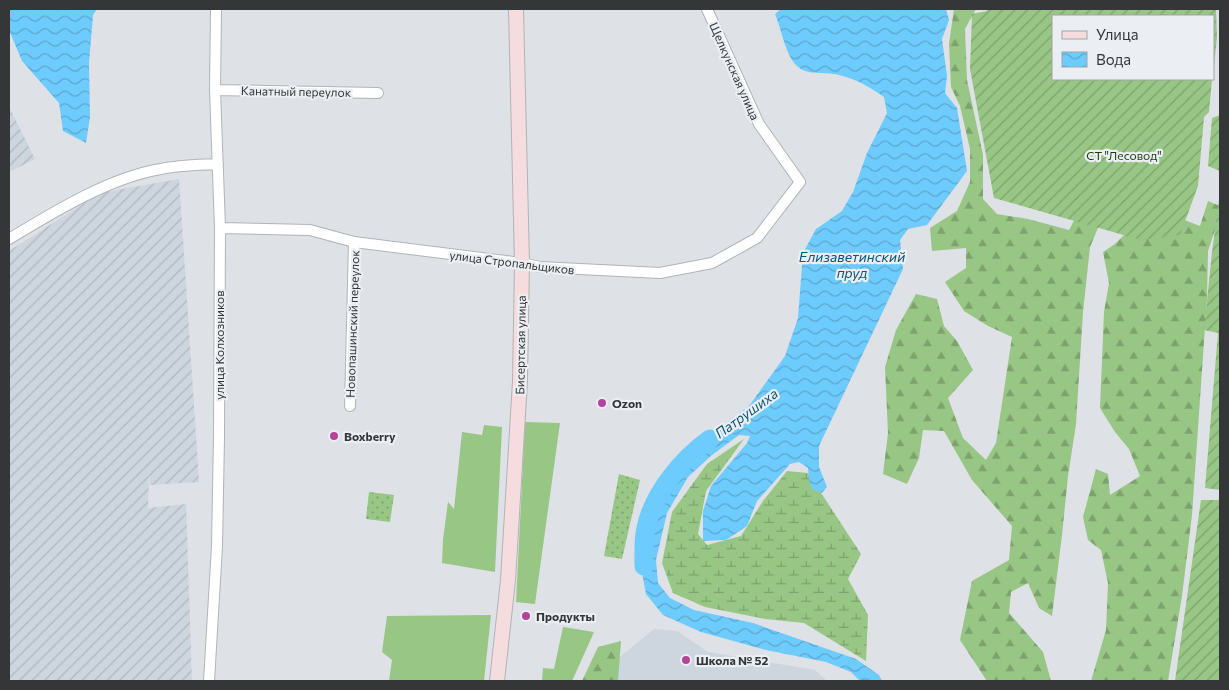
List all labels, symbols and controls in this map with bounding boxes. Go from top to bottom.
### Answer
legend [1052,15,1214,80]
street label: Щелкунская улица [707,20,763,122]
text: Улица [1096,25,1138,43]
text: Вода [1096,50,1131,68]
street label: Канатный переулок [241,83,352,99]
park label: СТ "Лесовод" [1086,148,1162,162]
street label: улица Стропальщиков [449,247,575,277]
water label: Елизаветинский пруд [799,248,905,281]
street label: Новопашинский переулок [342,249,362,398]
street label: улица Колхозников [212,290,226,400]
street label: Бисертская улица [512,295,528,395]
water label: Патрушиха [711,384,781,442]
place label: Ozon [612,396,642,410]
marker: Ozon [596,397,608,409]
place label: Boxberry [344,429,396,443]
marker: Boxberry [328,430,340,442]
place label: Продукты [536,609,595,623]
marker: Продукты [520,610,532,622]
place label: Школа № 52 [696,653,769,667]
marker: Школа № 52 [680,654,692,666]

